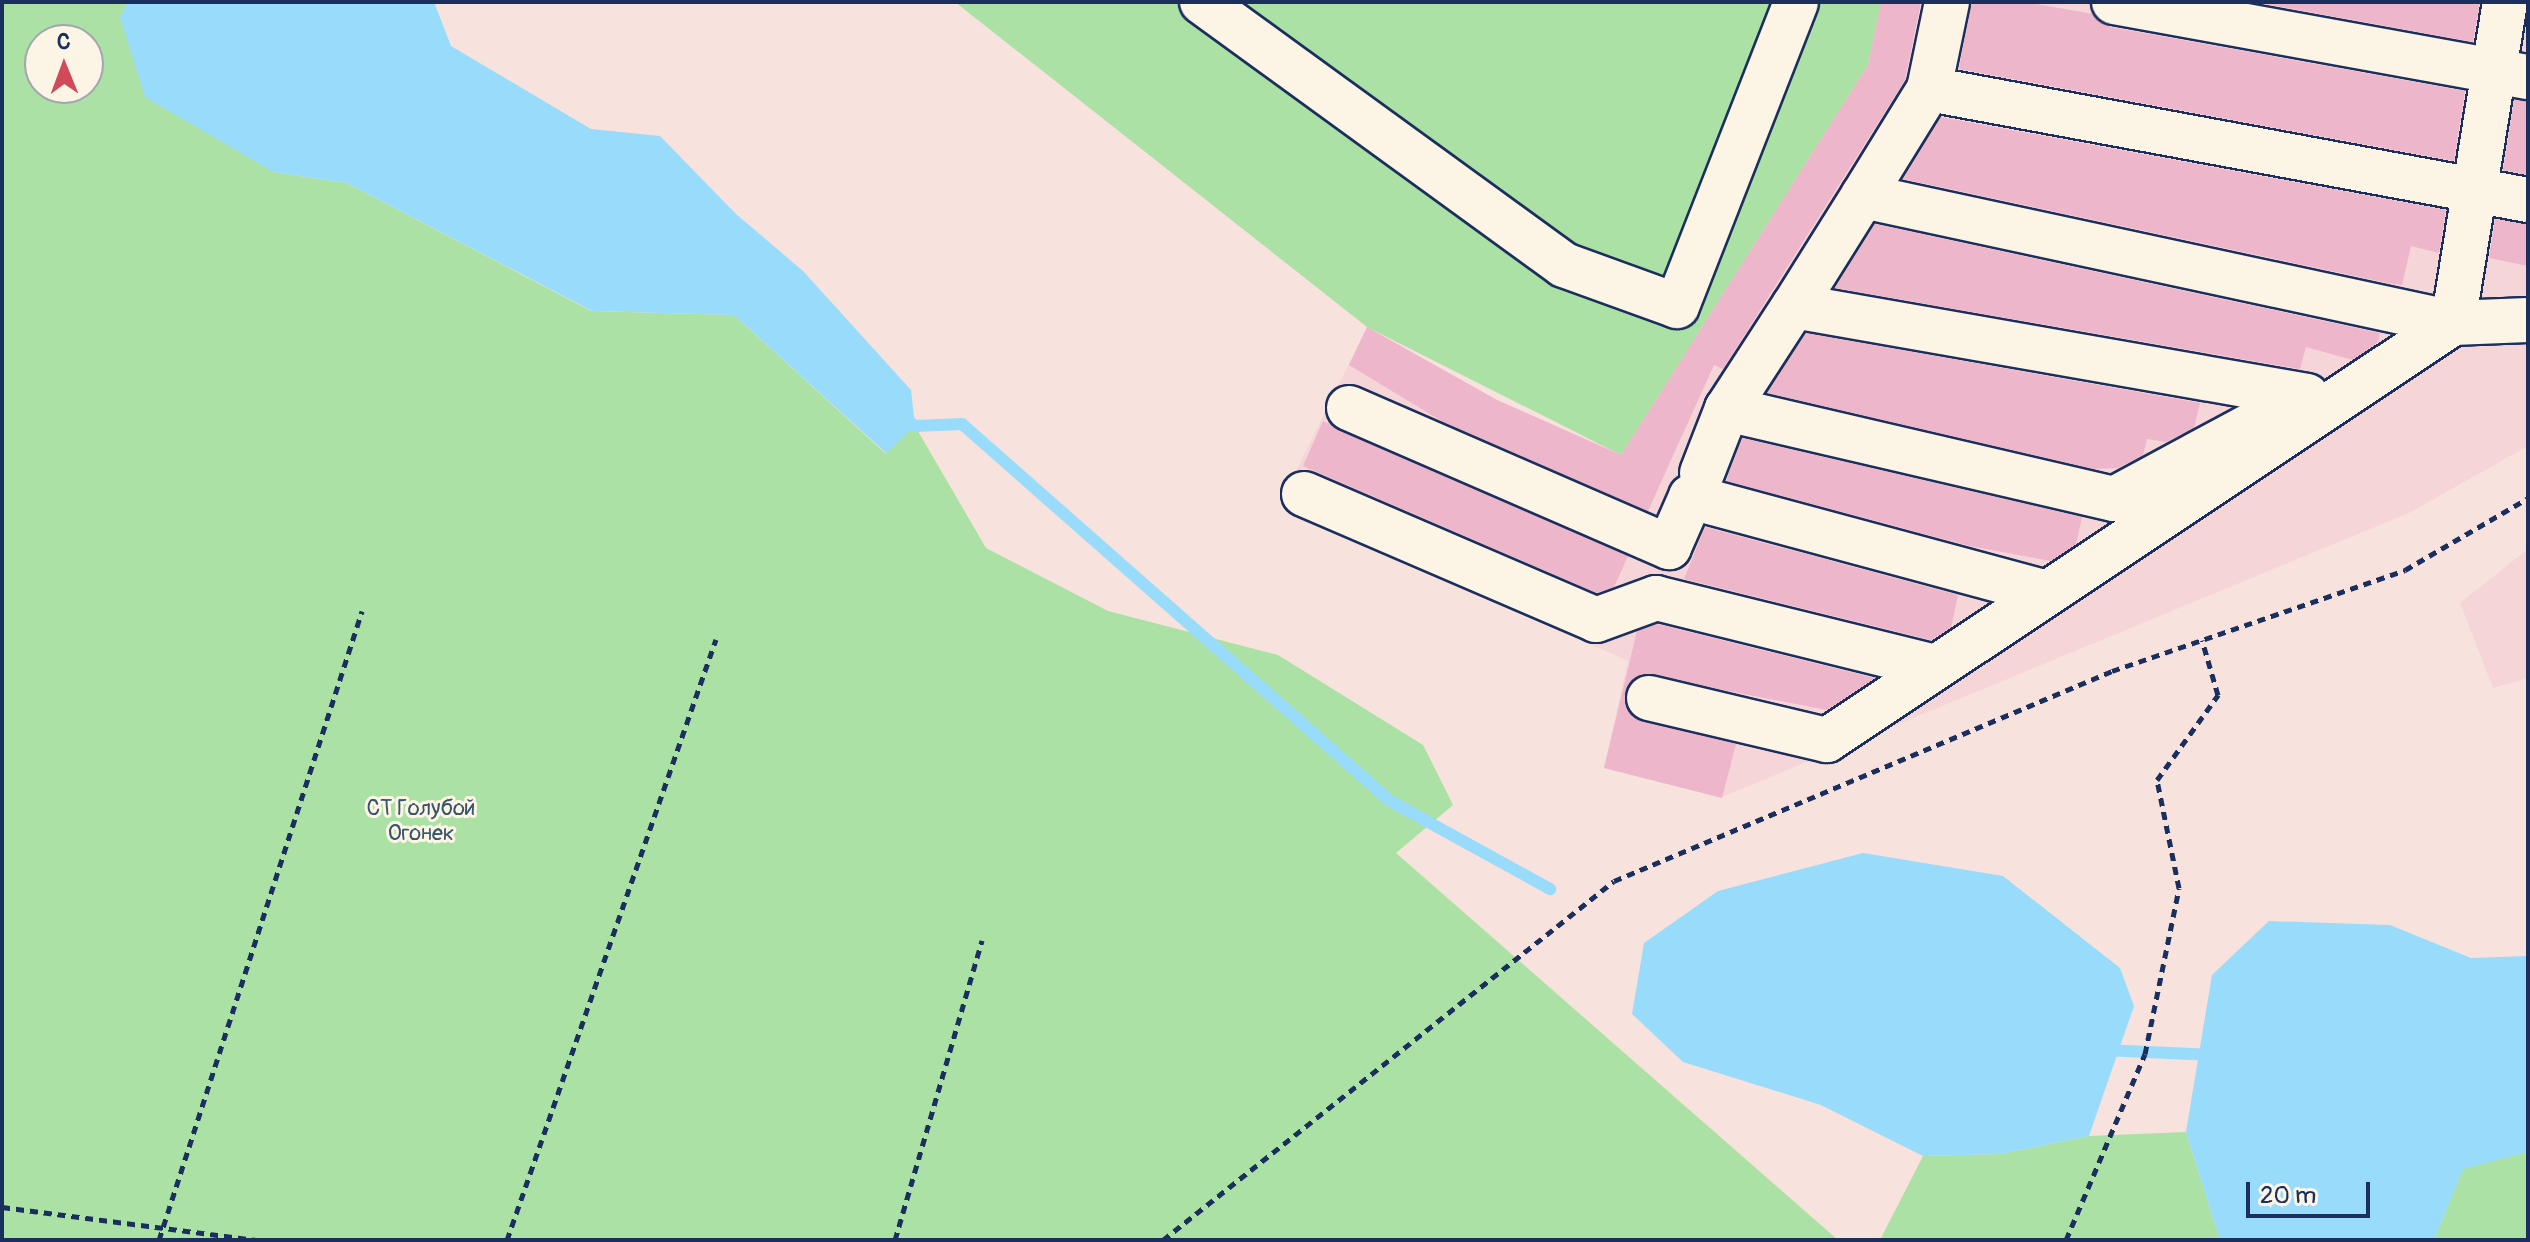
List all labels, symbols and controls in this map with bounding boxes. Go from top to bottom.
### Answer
north arrow [24,24,104,104]
text: С [57,28,71,56]
park label: СТ Голубой Огонек [367,795,475,846]
scale bar [2250,1166,2374,1216]
text: 20 m [2260,1181,2316,1210]

